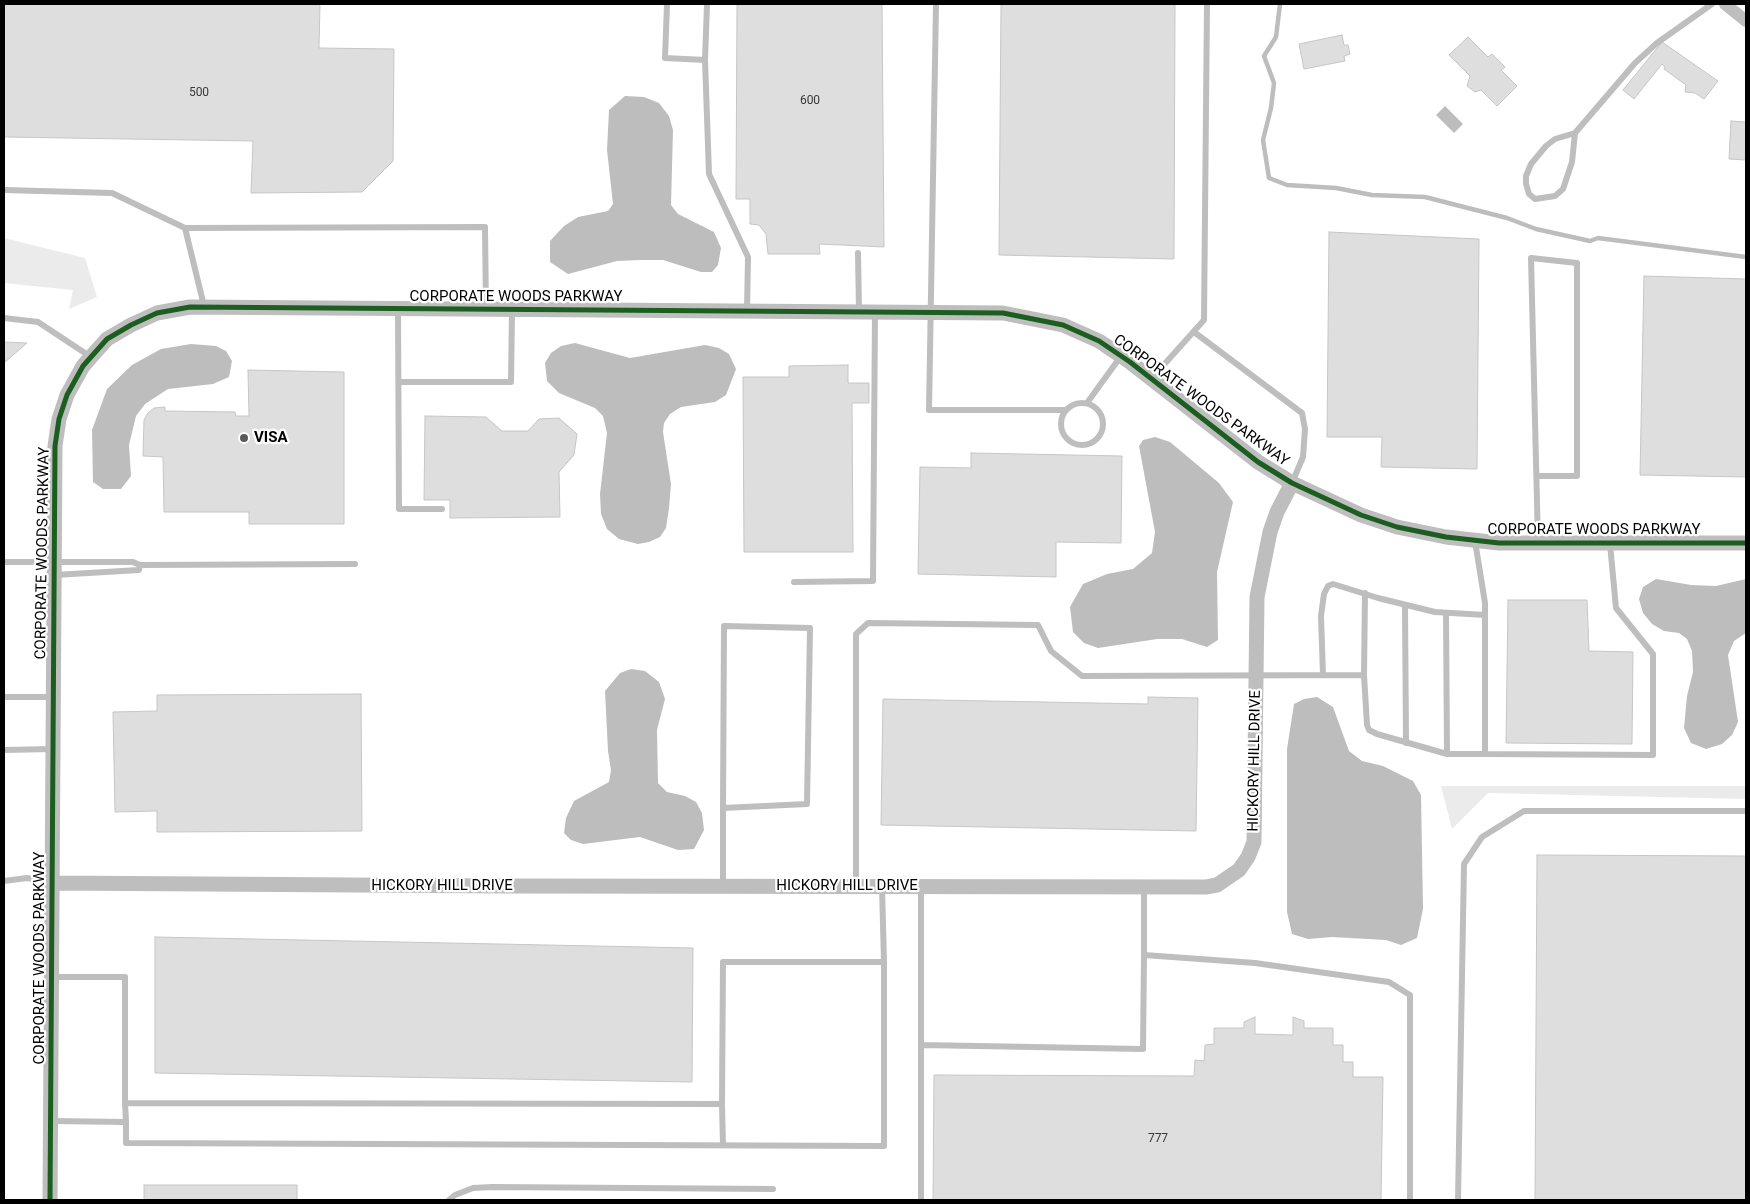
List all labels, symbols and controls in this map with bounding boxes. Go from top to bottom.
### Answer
house number: 500 [189,86,209,100]
house number: 600 [800,94,820,108]
street label: CORPORATE WOODS PARKWAY [410,288,622,306]
street label: CORPORATE WOODS PARKWAY [1110,331,1292,471]
place label: VISA [254,429,288,447]
marker: VISA [238,432,250,444]
street label: CORPORATE WOODS PARKWAY [32,446,54,660]
street label: CORPORATE WOODS PARKWAY [1488,521,1700,539]
street label: HICKORY HILL DRIVE [1245,690,1265,832]
street label: CORPORATE WOODS PARKWAY [31,852,49,1064]
street label: HICKORY HILL DRIVE [371,877,513,895]
street label: HICKORY HILL DRIVE [776,877,918,895]
house number: 777 [1148,1132,1168,1146]

